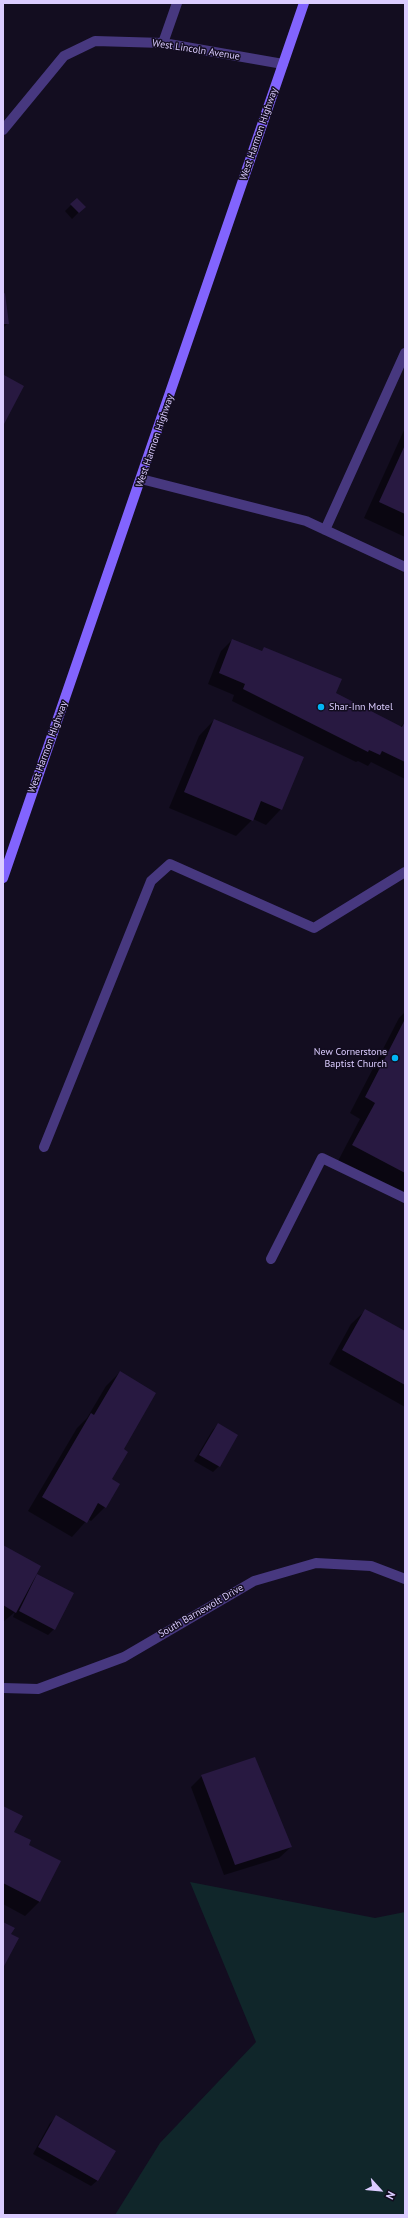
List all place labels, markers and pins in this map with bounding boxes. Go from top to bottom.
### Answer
place label: Shar-Inn Motel [329,701,393,713]
marker: Shar-Inn Motel [316,702,326,712]
place label: New Cornerstone Baptist Church [314,1046,387,1070]
marker: New Cornerstone Baptist Church [390,1053,400,1063]

